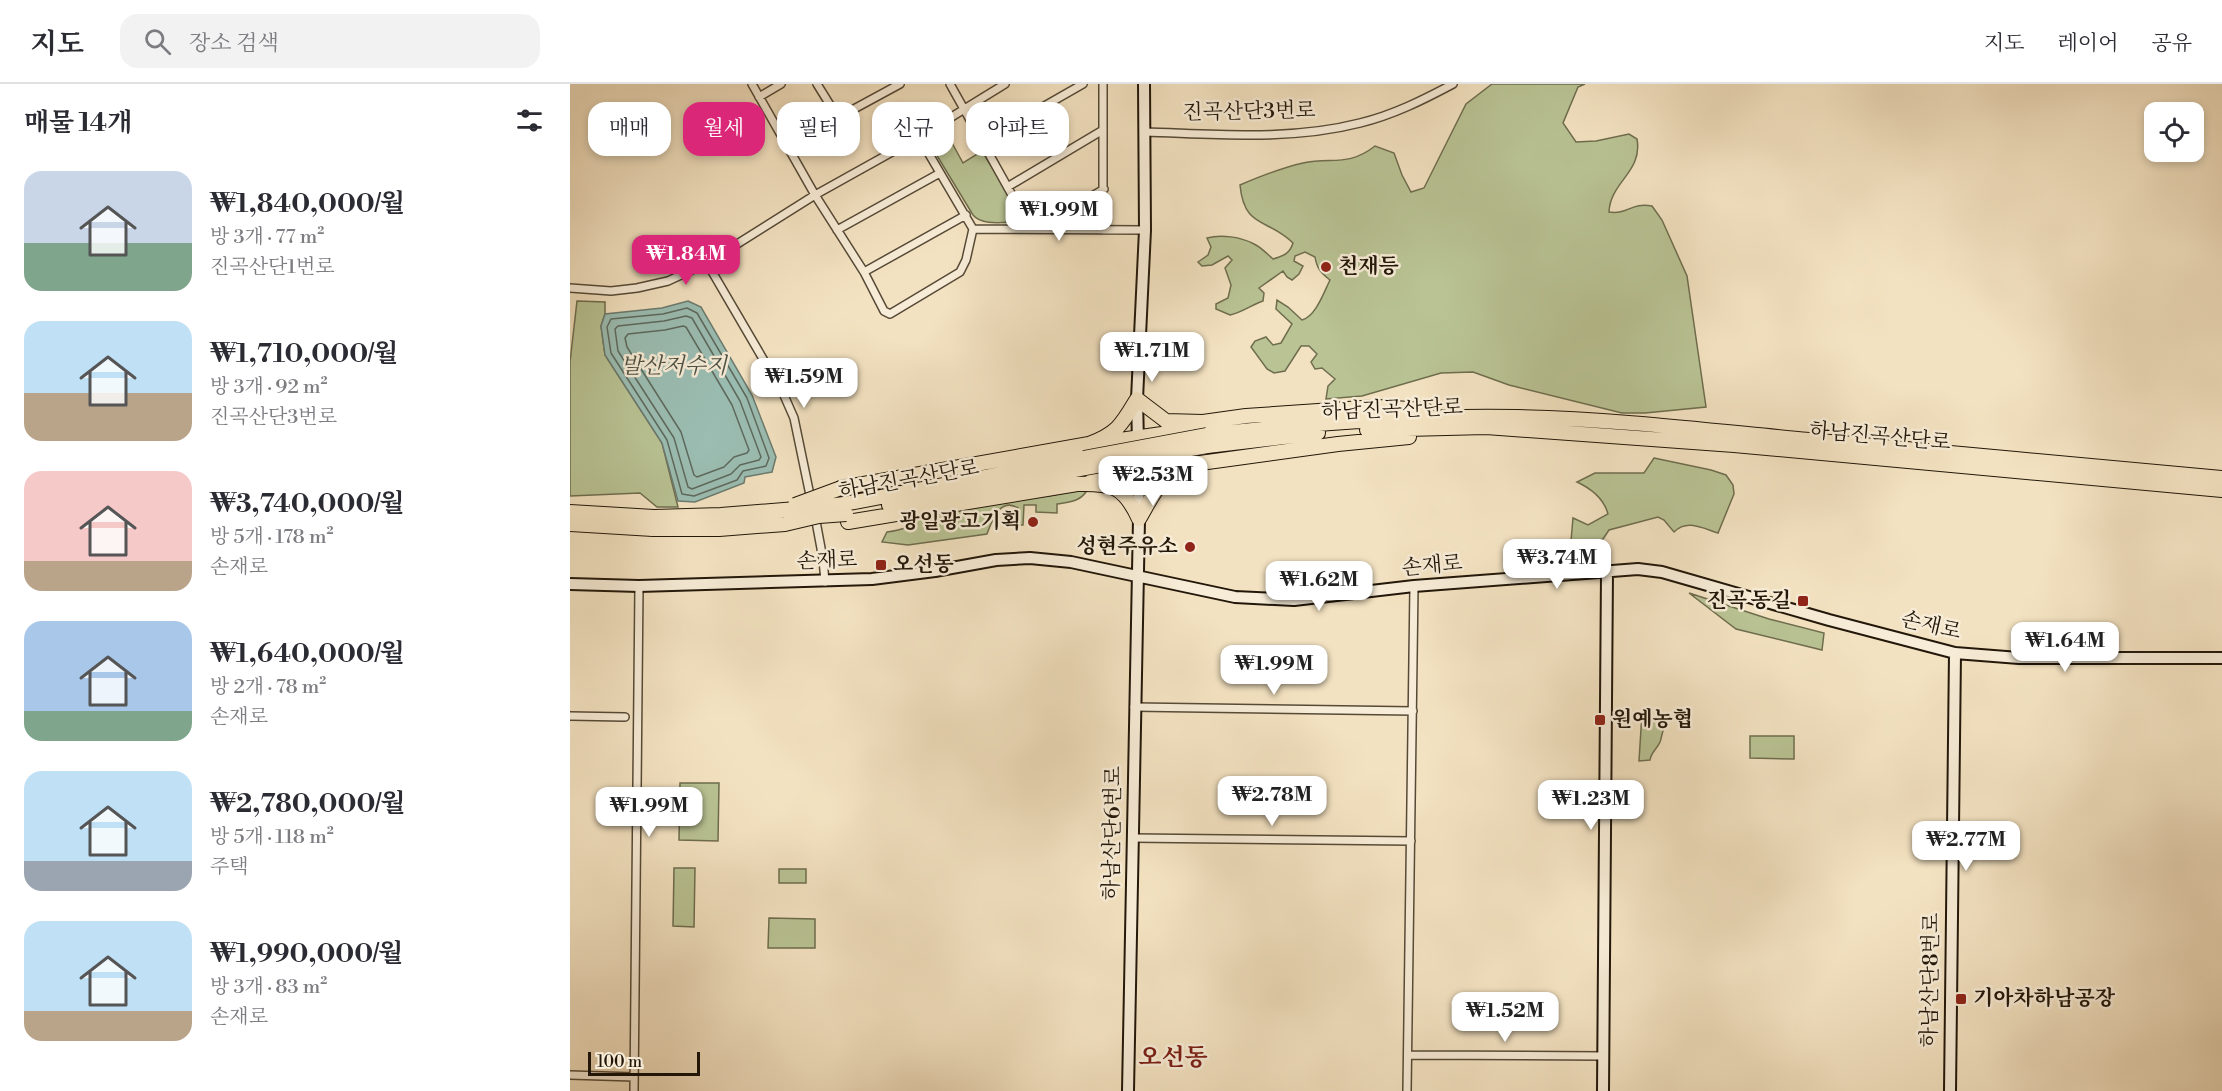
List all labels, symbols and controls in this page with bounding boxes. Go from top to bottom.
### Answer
search box [120,14,540,68]
icon: search [141,25,174,58]
text: 지도 [30,27,84,62]
text: 장소 검색 [189,30,279,57]
text: 지도 [1984,31,2025,57]
text: 레이어 [2058,31,2118,57]
text: 공유 [2151,31,2192,57]
street label: 진곡산단3번로 [1182,98,1316,126]
chip: 매매 [588,102,671,156]
chip: 월세 [683,102,765,156]
chip: 필터 [777,102,860,156]
chip: 신규 [872,102,954,156]
chip: 아파트 [966,102,1069,156]
map controls [2144,102,2204,162]
button: locate [2144,102,2204,162]
icon: filters [513,104,546,137]
text: 매물 14개 [24,107,132,139]
text: ₩1,840,000/월 [210,188,405,220]
pin: ₩1.99M [1010,191,1108,242]
icon: home [72,195,144,267]
text: ₩1.99M [1020,198,1098,223]
text: 방 3개 · 77 m² [210,225,324,250]
pin: ₩1.84M [637,235,735,286]
text: ₩1.84M [646,242,726,267]
place label: 천재등 [1338,254,1399,280]
text: 진곡산단1번로 [210,255,335,280]
marker: 천재등 [1319,260,1333,274]
pin: ₩1.71M [1103,332,1201,383]
text: ₩1,710,000/월 [210,338,398,370]
text: ₩1.71M [1114,339,1190,364]
icon: home [72,345,144,417]
water label: 발산저수지 [621,353,729,380]
pin: ₩1.59M [755,358,853,409]
text: ₩1.59M [765,365,843,390]
text: 방 3개 · 92 m² [210,375,328,400]
street label: 하남진곡산단로 [1321,395,1463,425]
text: 진곡산단3번로 [210,405,337,430]
street label: 하남진곡산단로 [1808,418,1952,456]
street label: 하남진곡산단로 [837,455,981,505]
pin: ₩2.53M [1104,456,1202,507]
text: ₩2.53M [1113,463,1193,488]
text: ₩3,740,000/월 [210,488,404,520]
icon: home [72,495,144,567]
place label: 광일광고기획 [899,509,1021,535]
marker: 광일광고기획 [1026,515,1040,529]
text: 방 5개 · 178 m² [210,525,334,550]
place label: 성현주유소 [1077,534,1178,560]
pin: ₩3.74M [1508,539,1606,590]
marker: 성현주유소 [1183,540,1197,554]
text: ₩3.74M [1517,546,1597,571]
street label: 손재로 [796,547,858,575]
street label: 손재로 [1401,550,1463,582]
place label: 오선동 [893,552,954,578]
text: 손재로 [210,555,268,580]
marker: 오선동 [874,558,888,572]
pin: ₩1.62M [1270,561,1368,612]
text: ₩1.62M [1280,568,1358,593]
place label: 진곡 동길 [1706,588,1791,614]
marker: 진곡 동길 [1796,594,1810,608]
street label: 손재로 [1898,606,1964,646]
pin: ₩1.64M [2016,622,2114,673]
text: ₩1.64M [2025,629,2105,654]
text: ₩1,640,000/월 [210,638,405,670]
icon: home [72,645,144,717]
pin: ₩1.99M [1225,645,1323,696]
text: ₩1.99M [1235,652,1313,677]
text: 방 2개 · 78 m² [210,675,326,700]
text: 손재로 [210,705,268,730]
place label: 원예농협 [1612,707,1693,733]
marker: 원예농협 [1593,713,1607,727]
street label: 하남산단6번로 [1099,766,1127,900]
pin: ₩2.78M [1223,776,1321,827]
pin: ₩1.23M [1542,780,1640,831]
text: ₩2.78M [1232,783,1312,808]
pin: ₩1.99M [600,787,698,838]
text: ₩1.23M [1552,787,1630,812]
text: ₩2,780,000/월 [210,788,405,820]
text: ₩1.99M [610,794,688,819]
icon: home [72,795,144,867]
pin: ₩2.77M [1917,821,2015,872]
text: 방 5개 · 118 m² [210,825,334,850]
text: ₩2.77M [1926,828,2006,853]
text: 주택 [210,855,249,880]
street label: 하남산단8번로 [1917,912,1945,1048]
text: ₩1,990,000/월 [210,938,403,970]
icon: home [72,945,144,1017]
text: 방 3개 · 83 m² [210,975,327,1000]
place label: 기아차하남공장 [1973,986,2116,1012]
pin: ₩1.52M [1456,992,1554,1043]
marker: 기아차하남공장 [1954,992,1968,1006]
text: ₩1.52M [1466,999,1544,1024]
text: 손재로 [210,1005,268,1030]
district label: 오선동 [1138,1043,1208,1073]
scale bar [588,1049,700,1076]
text: 100 m [597,1052,642,1072]

